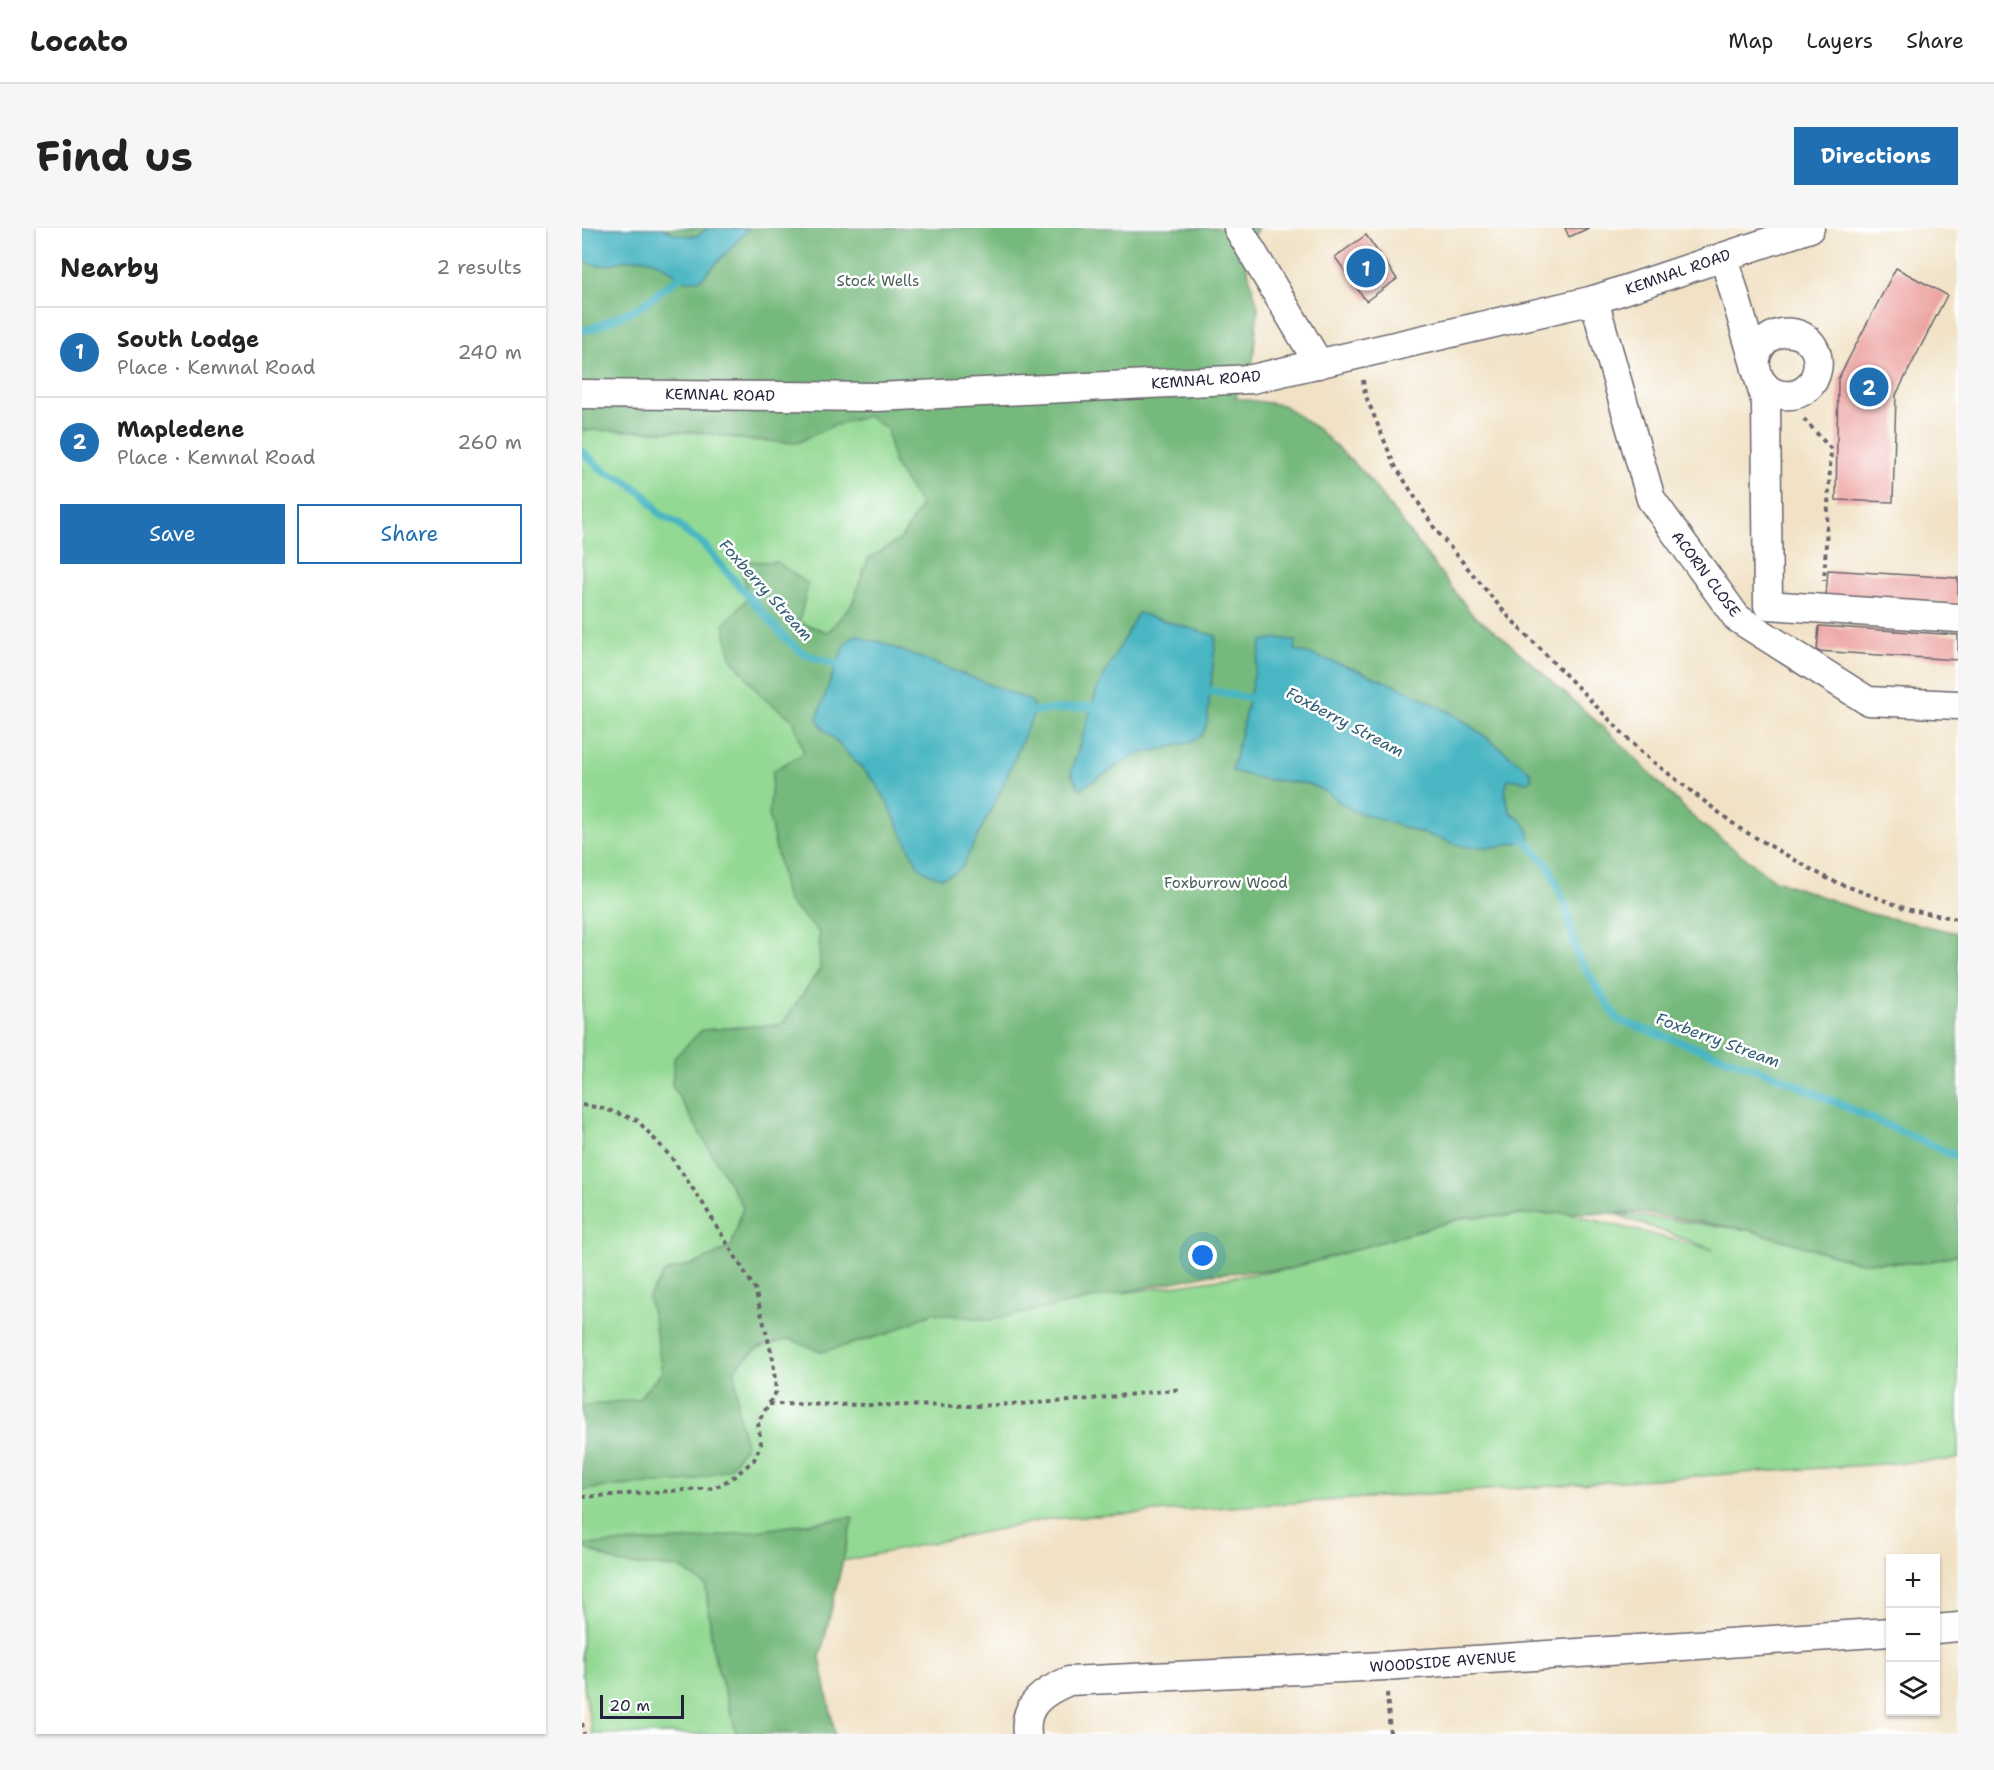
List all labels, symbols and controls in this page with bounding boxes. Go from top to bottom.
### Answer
text: Locato [30,22,128,60]
text: Map [1728,27,1773,55]
text: Layers [1806,27,1873,55]
text: Share [1906,27,1964,55]
button: Directions [1794,127,1958,185]
text: Find us [36,128,193,184]
street label: KEMNAL ROAD [1623,245,1733,299]
pin: 1 [1346,246,1386,291]
text: Nearby [60,250,159,285]
text: 2 results [436,254,522,280]
park label: Stock Wells [836,271,920,291]
text: South Lodge [117,325,259,354]
text: 1 [75,339,84,365]
text: 240 m [457,339,522,365]
text: Place · Kemnal Road [117,354,315,380]
pin: 2 [1850,364,1888,410]
street label: KEMNAL ROAD [1150,366,1262,394]
street label: KEMNAL ROAD [665,384,775,406]
text: Mapledene [117,415,244,444]
text: 2 [73,429,87,455]
text: 260 m [457,429,522,455]
text: Place · Kemnal Road [117,444,315,470]
button: Save [60,504,285,564]
button: Share [297,504,522,564]
street label: ACORN CLOSE [1667,527,1745,621]
water label: Foxberry Stream [715,534,817,646]
water label: Foxberry Stream [1282,682,1408,762]
park label: Foxburrow Wood [1164,873,1288,893]
water label: Foxberry Stream [1653,1008,1783,1072]
your location [1188,1241,1217,1270]
map controls [1886,1554,1940,1716]
button: + [1886,1554,1940,1608]
button: − [1886,1608,1940,1662]
street label: WOODSIDE AVENUE [1369,1647,1517,1677]
button: layers [1886,1662,1940,1716]
scale bar [600,1692,684,1720]
text: 20 m [609,1695,650,1716]

